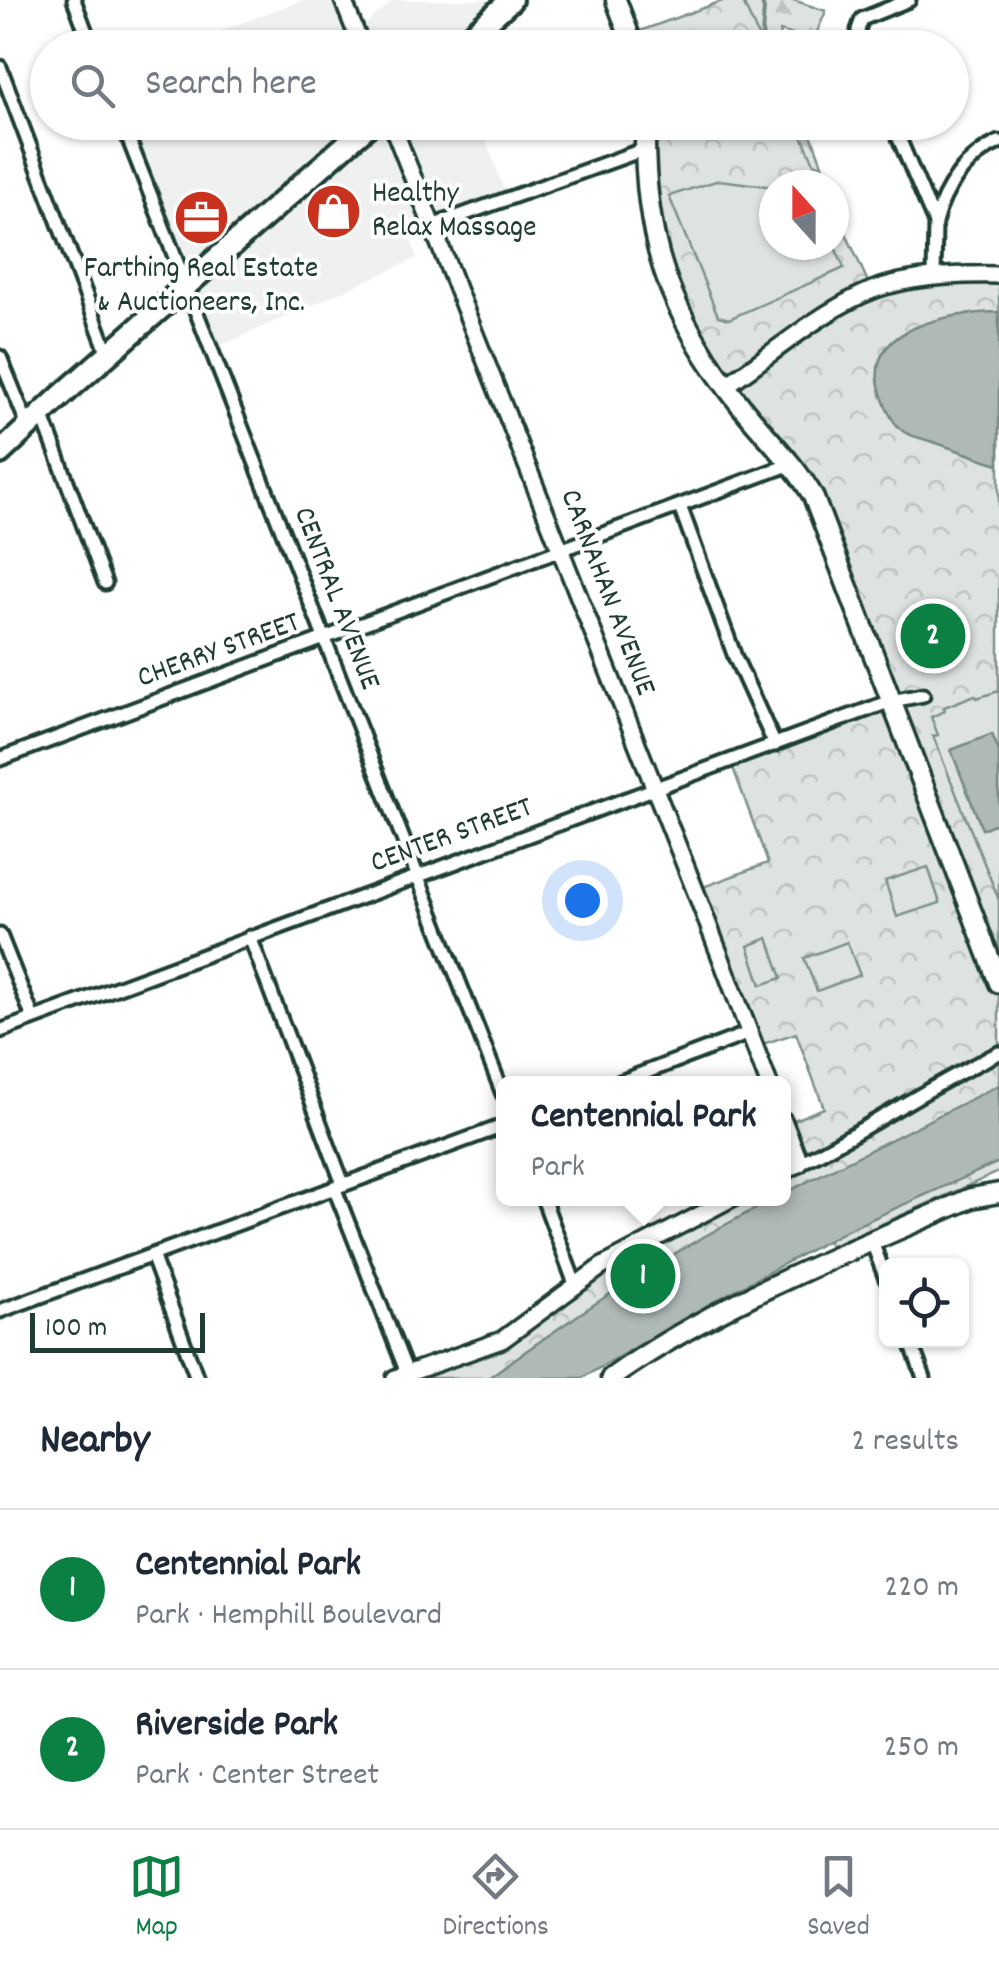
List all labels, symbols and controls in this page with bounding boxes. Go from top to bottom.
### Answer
search box [30,30,969,140]
icon: search [65,58,120,113]
text: Search here [145,58,317,113]
north arrow [759,170,849,260]
place label: Healthy Relax Massage [372,174,536,251]
shop icon: Healthy Relax Massage [303,182,363,242]
office icon: Farthing Real Estate & Auctioneers, Inc. [171,188,231,248]
place label: Farthing Real Estate & Auctioneers, Inc. [84,249,318,326]
street label: CARNAHAN AVENUE [547,484,665,703]
street label: CENTRAL AVENUE [280,501,390,697]
pin: 2 [900,598,966,674]
street label: CHERRY STREET [132,603,306,701]
street label: CENTER STREET [365,788,539,886]
your location [557,875,608,926]
popup [496,1076,791,1206]
text: Centennial Park [530,1091,757,1146]
text: Park [530,1146,585,1192]
pin: 1 [610,1238,676,1314]
map controls [879,1258,969,1348]
button: locate [879,1258,969,1348]
scale bar [30,1308,205,1352]
text: 100 m [45,1310,107,1350]
text: Nearby [40,1413,150,1473]
text: 2 results [852,1420,959,1466]
text: Centennial Park [135,1539,361,1594]
text: 1 [69,1566,76,1612]
text: 220 m [884,1566,959,1612]
text: Park · Hemphill Boulevard [135,1594,442,1640]
text: Riverside Park [135,1699,338,1754]
text: 2 [66,1726,79,1772]
text: 250 m [883,1726,959,1772]
text: Park · Center Street [135,1754,379,1800]
tab: Map [129,1849,184,1949]
tab: Directions [443,1849,549,1949]
tab: Saved [807,1849,870,1949]

